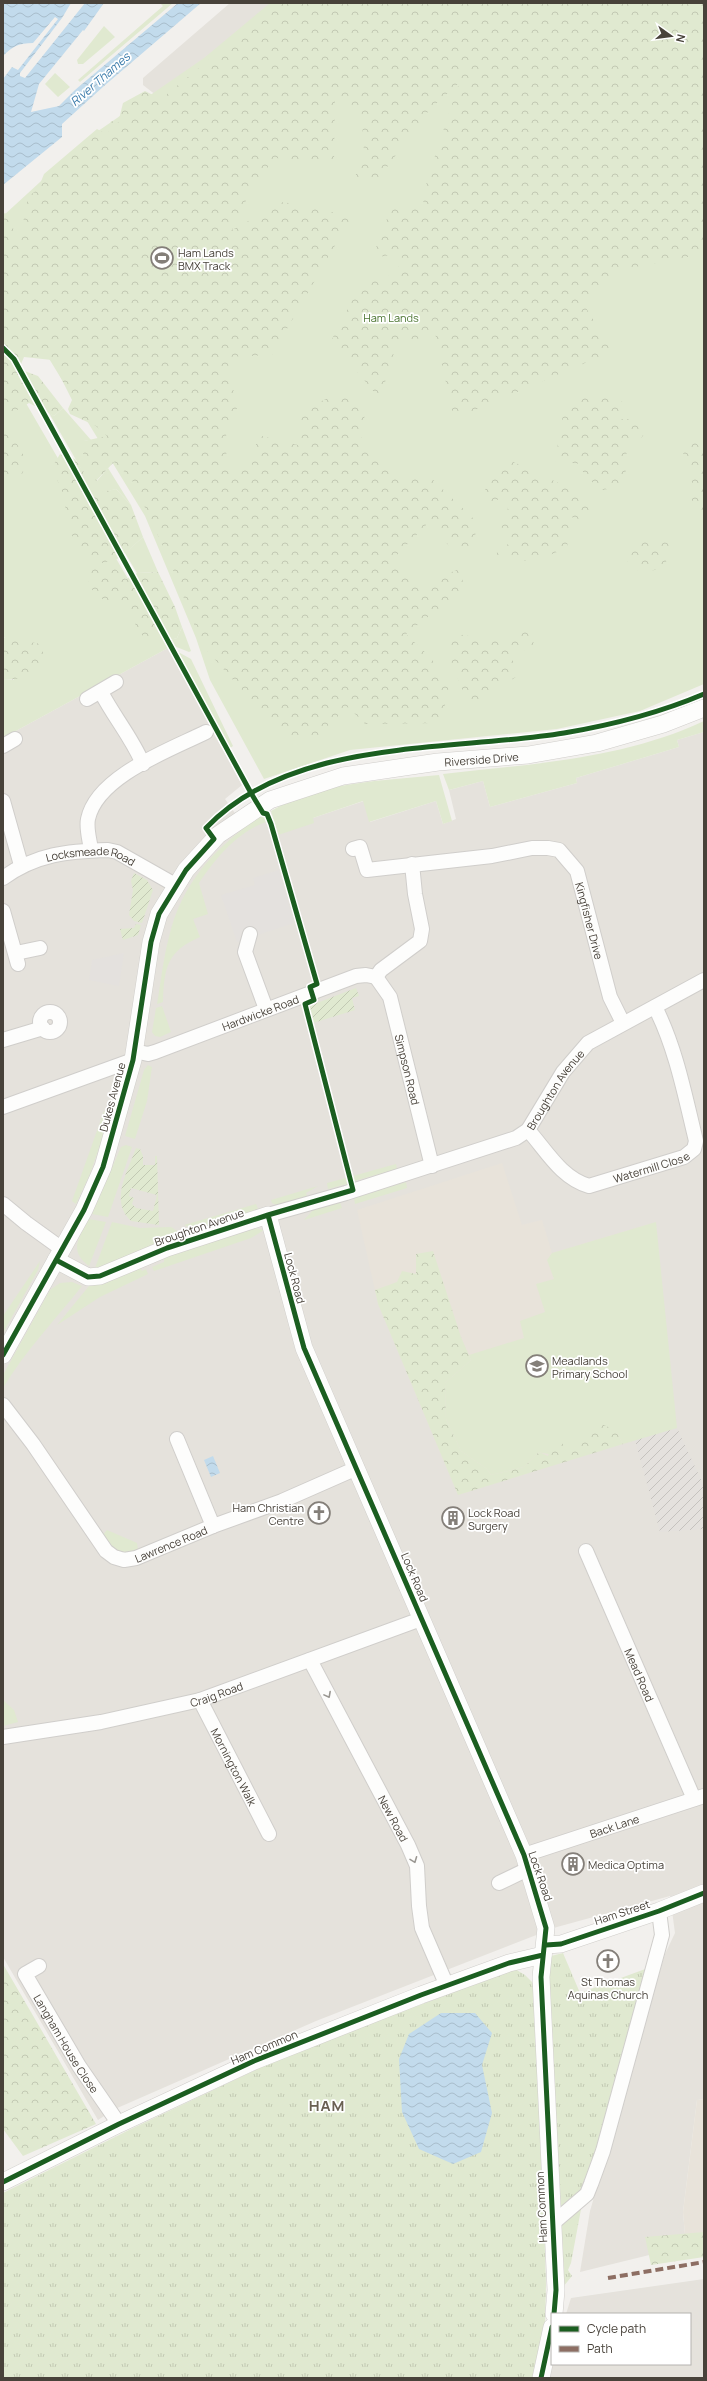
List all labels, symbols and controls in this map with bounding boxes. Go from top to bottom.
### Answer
north arrow [651,16,691,56]
text: N [673,33,689,44]
water label: River Thames [66,47,135,110]
sports icon: Ham Lands BMX Track [149,245,175,271]
place label: Ham Lands BMX Track [178,245,234,273]
park label: Ham Lands [363,310,419,325]
street label: Riverside Drive [444,748,520,769]
street label: Locksmeade Road [44,842,138,869]
street label: Kingfisher Drive [573,880,607,961]
street label: Hardwicke Road [219,991,301,1034]
street label: Simpson Road [392,1032,424,1106]
street label: Broughton Avenue [523,1045,587,1132]
street label: Dukes Avenue [96,1060,129,1133]
street label: Watermill Close [611,1148,693,1186]
street label: Broughton Avenue [152,1204,246,1249]
street label: Lock Road [281,1251,309,1305]
school or university icon: Meadlands Primary School [524,1353,550,1379]
place label: Meadlands Primary School [552,1353,628,1381]
place label: Ham Christian Centre [232,1500,305,1528]
church icon: Ham Christian Centre [306,1500,332,1526]
building icon: Lock Road Surgery [440,1505,466,1531]
place label: Lock Road Surgery [468,1505,520,1533]
street label: Lawrence Road [132,1522,209,1565]
street label: Lock Road [398,1550,432,1604]
street label: Mead Road [622,1646,658,1704]
street label: Craig Road [188,1677,245,1710]
one-way arrow [324,1691,331,1698]
street label: Mornington Walk [208,1725,261,1809]
street label: New Road [375,1792,412,1844]
street label: Back Lane [588,1810,642,1841]
street label: Lock Road [525,1849,557,1903]
building icon: Medica Optima [560,1851,586,1877]
one-way arrow [410,1856,418,1863]
place label: Medica Optima [588,1857,664,1872]
street label: Ham Street [592,1896,652,1928]
church icon: St Thomas Aquinas Church [595,1948,621,1974]
place label: St Thomas Aquinas Church [568,1974,648,2002]
street label: Langham House Close [31,1991,103,2096]
street label: Ham Common [228,2026,300,2068]
district label: HAM [309,2095,345,2116]
street label: Ham Common [532,2171,550,2243]
legend [551,2313,691,2365]
text: Cycle path [587,2320,646,2337]
text: Path [587,2340,613,2357]

